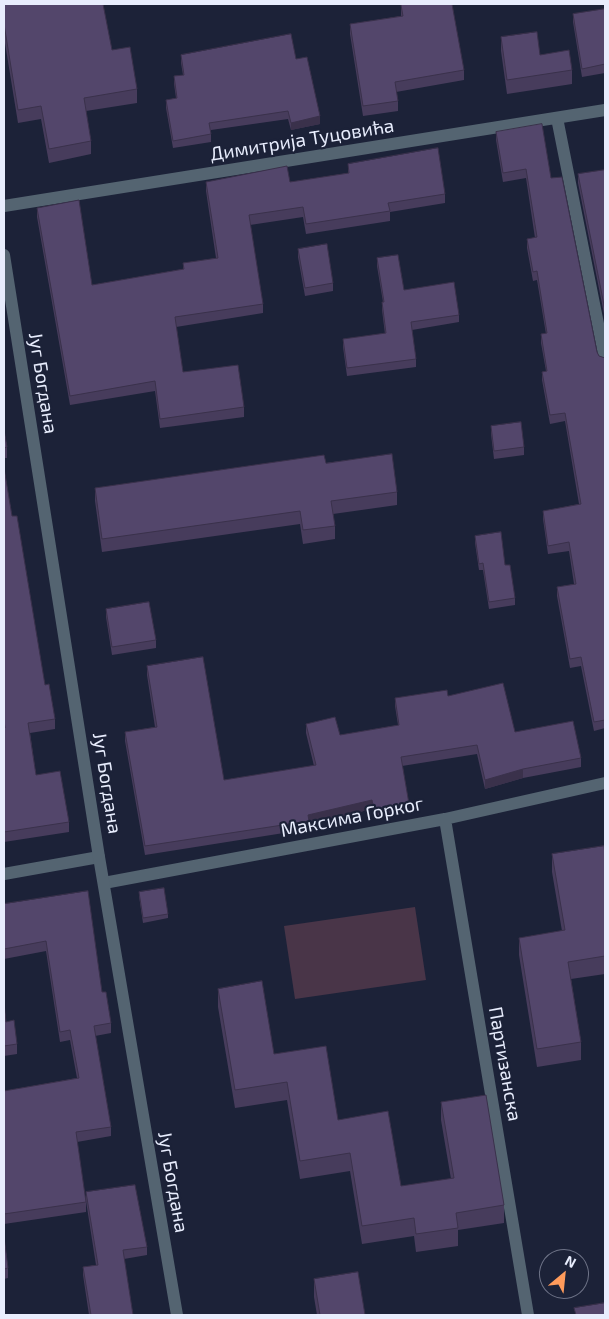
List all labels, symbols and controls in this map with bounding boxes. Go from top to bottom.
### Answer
street label: Димитрија Туцовића [208,114,396,166]
street label: Југ Богдана [24,331,62,435]
street label: Југ Богдана [88,731,126,835]
street label: Максима Горког [279,792,425,842]
street label: Партизанска [484,1005,526,1123]
street label: Југ Богдана [153,1130,193,1234]
north arrow [539,1249,589,1299]
text: N [562,1251,579,1271]

